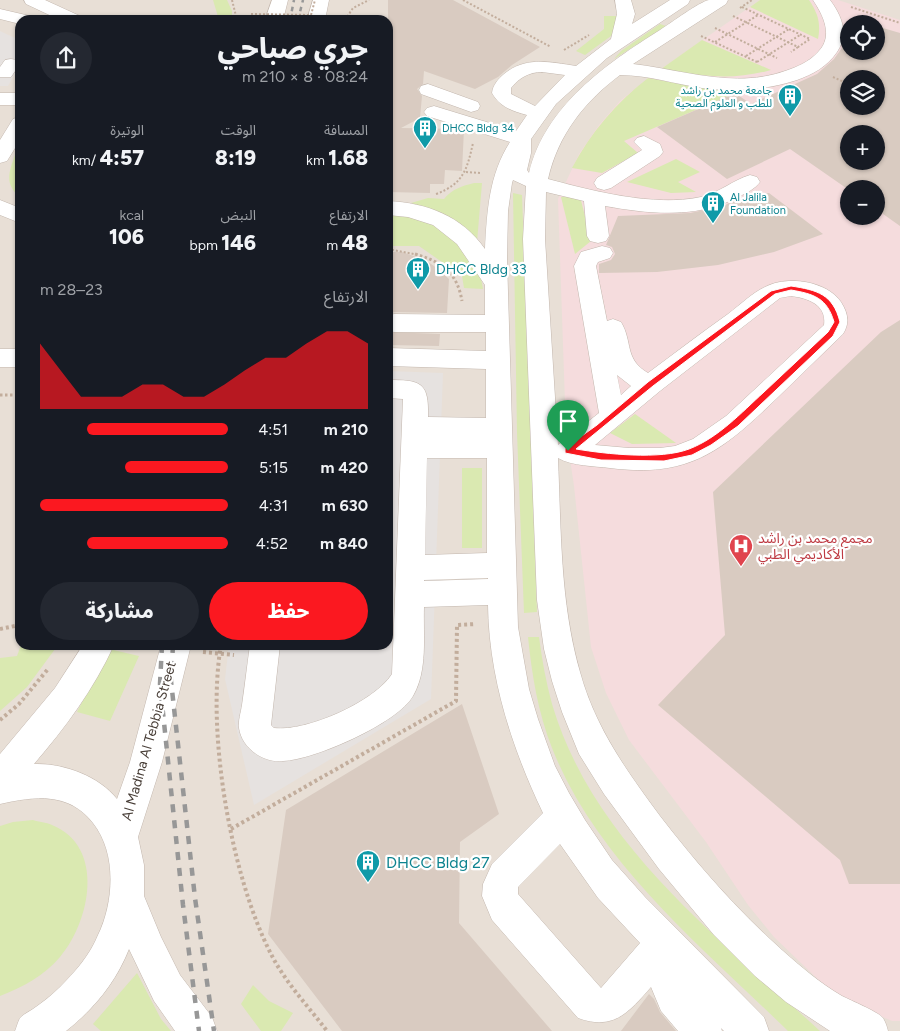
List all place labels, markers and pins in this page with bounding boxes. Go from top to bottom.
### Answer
building icon: جامعة محمد بن راشد للطب و العلوم الصحية [777,83,803,117]
place label: جامعة محمد بن راشد للطب و العلوم الصحية [676,84,773,111]
building icon: DHCC Bldg 34 [412,115,438,149]
place label: DHCC Bldg 34 [442,122,514,135]
building icon: Al Jalila Foundation [700,190,726,224]
place label: Al Jalila Foundation [730,191,786,217]
building icon: DHCC Bldg 33 [405,256,431,290]
place label: DHCC Bldg 33 [436,261,527,278]
pin [547,400,589,451]
place label: مجمع محمد بن راشد الأكاديمي الطبي [758,530,873,565]
hospital icon: مجمع محمد بن راشد الأكاديمي الطبي [728,533,754,567]
building icon: DHCC Bldg 27 [355,849,381,883]
place label: DHCC Bldg 27 [386,853,490,872]

